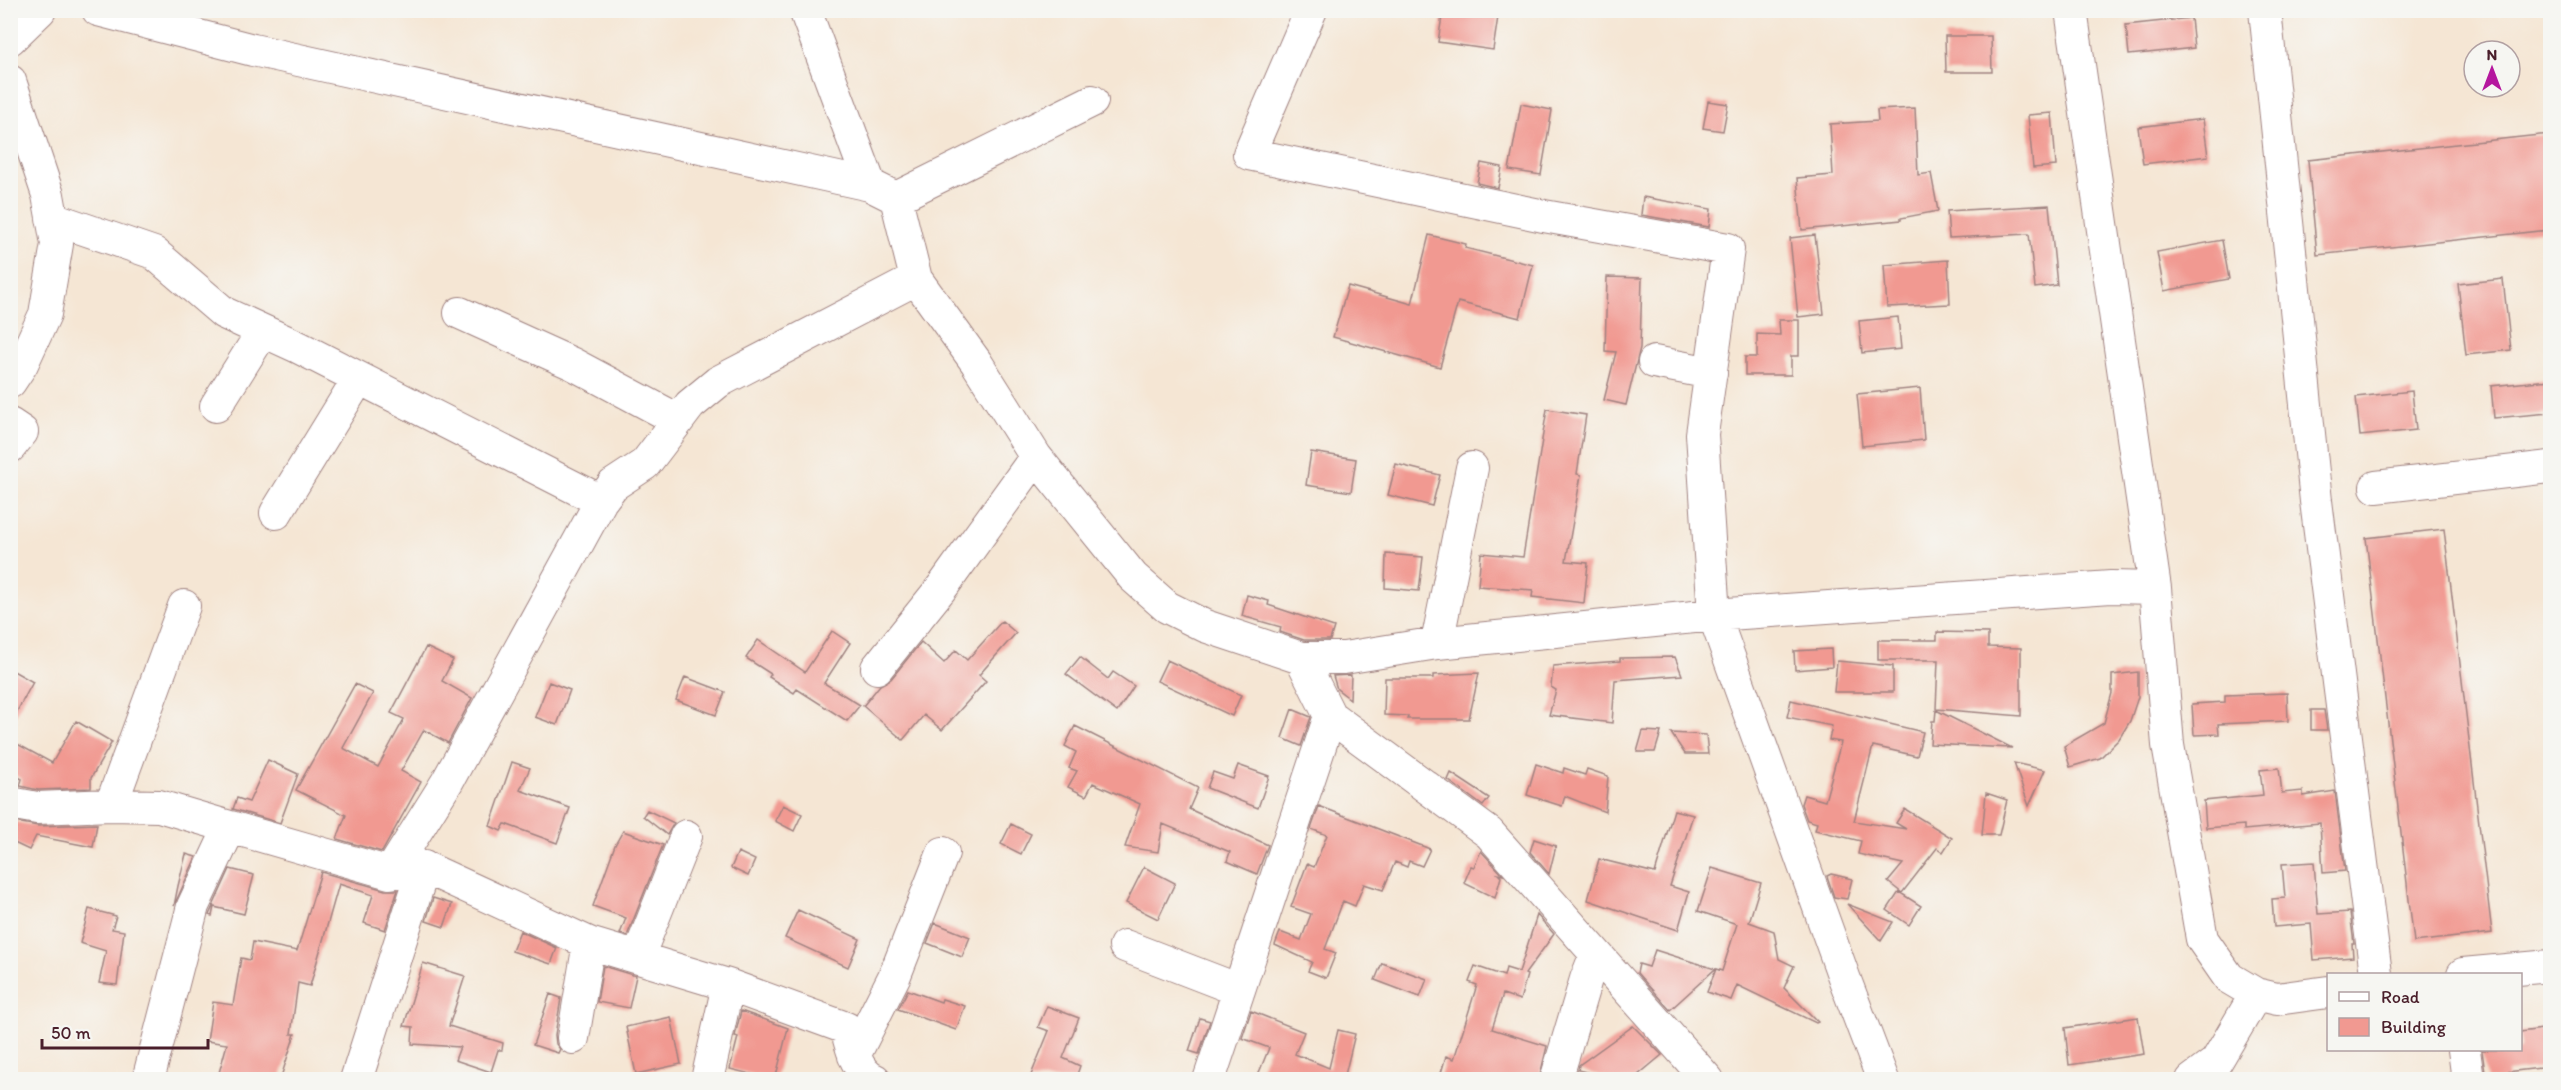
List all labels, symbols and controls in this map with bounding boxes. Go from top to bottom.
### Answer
north arrow [2462,39,2522,99]
text: N [2487,45,2497,64]
legend [2327,973,2522,1051]
text: Road [2381,986,2420,1008]
scale bar [42,1012,208,1050]
text: Building [2381,1016,2447,1038]
text: 50 m [51,1022,91,1044]

